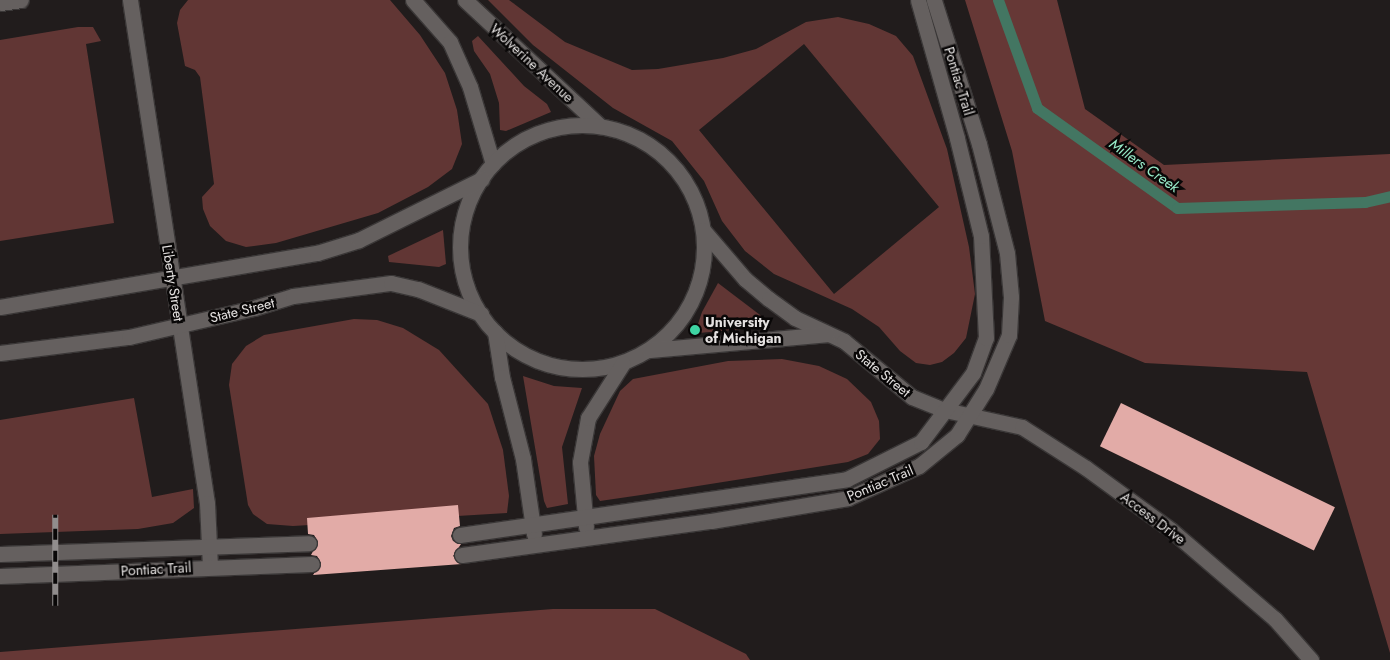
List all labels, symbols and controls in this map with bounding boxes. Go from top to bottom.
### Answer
street label: Wolverine Avenue [487,20,577,106]
street label: Pontiac Trail [941,45,977,117]
water label: Millers Creek [1106,135,1182,197]
street label: Liberty Street [159,244,187,322]
street label: State Street [208,294,276,326]
place label: University of Michigan [705,314,781,347]
marker: University of Michigan [689,324,701,336]
street label: State Street [852,346,914,400]
street label: Pontiac Trail [844,461,916,505]
street label: Access Drive [1117,488,1189,548]
street label: Pontiac Trail [120,559,192,579]

